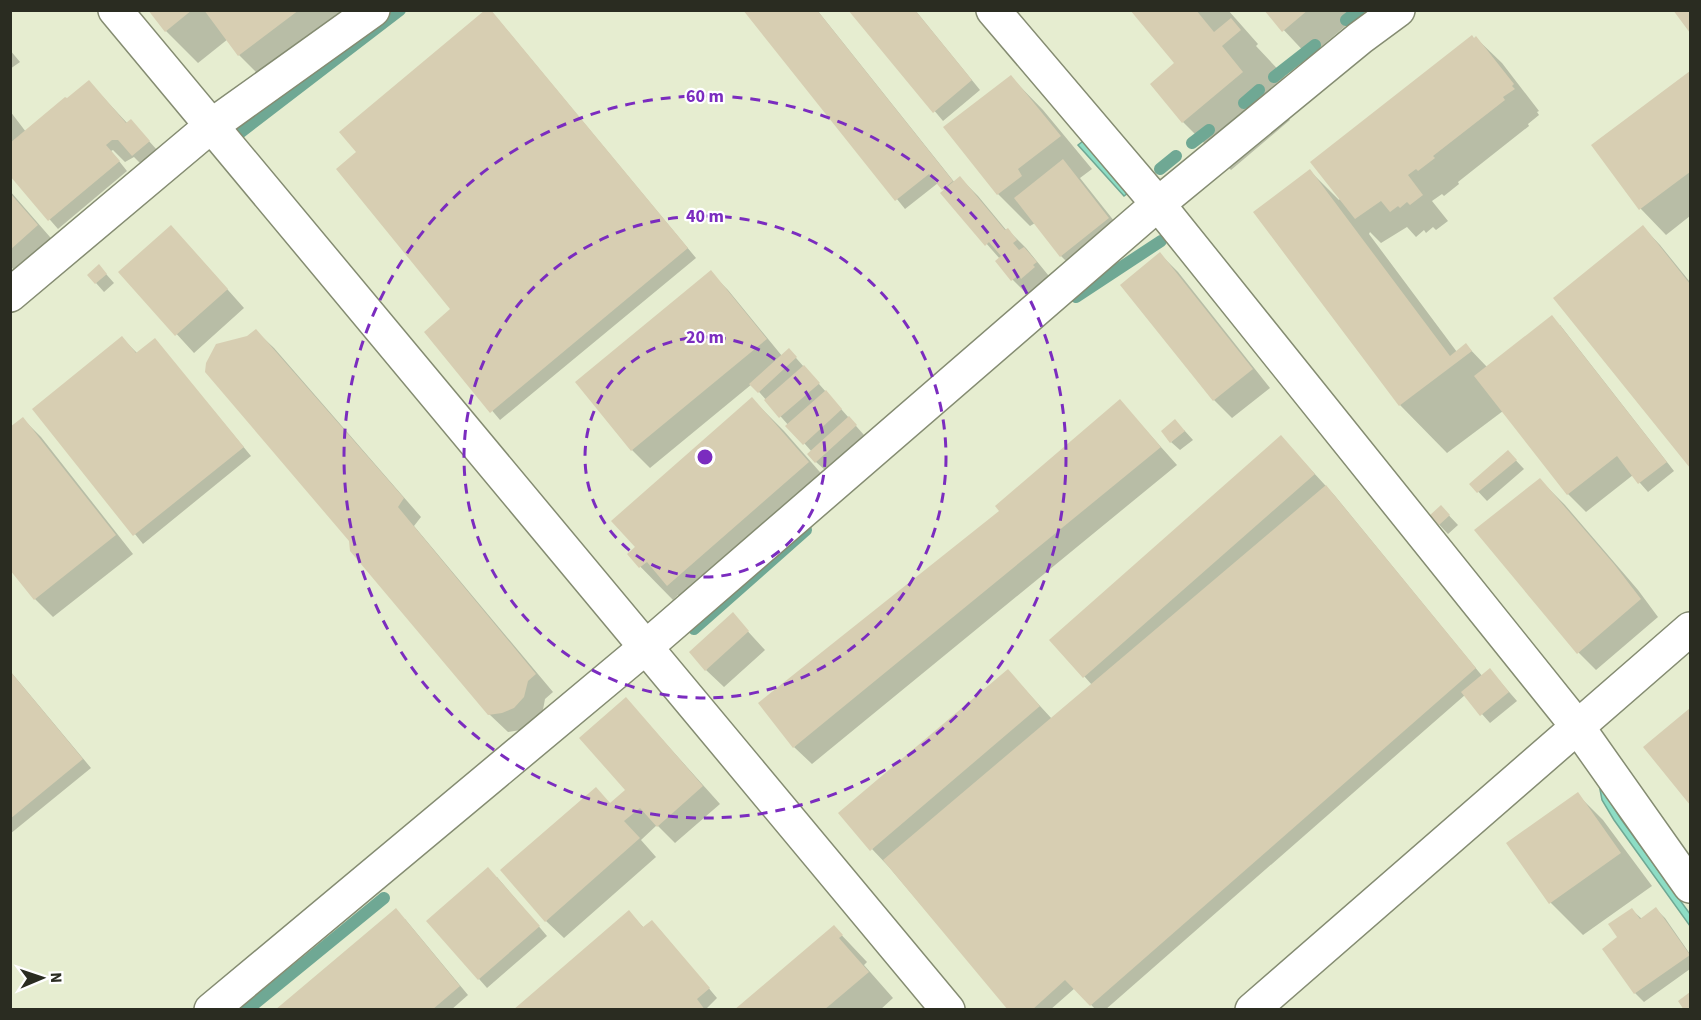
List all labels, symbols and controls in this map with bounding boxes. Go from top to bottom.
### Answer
text: 60 m [686,84,724,109]
text: 40 m [686,204,724,229]
text: 20 m [686,325,724,350]
centre of rings [695,447,715,467]
north arrow [12,948,72,1008]
text: N [45,972,67,983]

